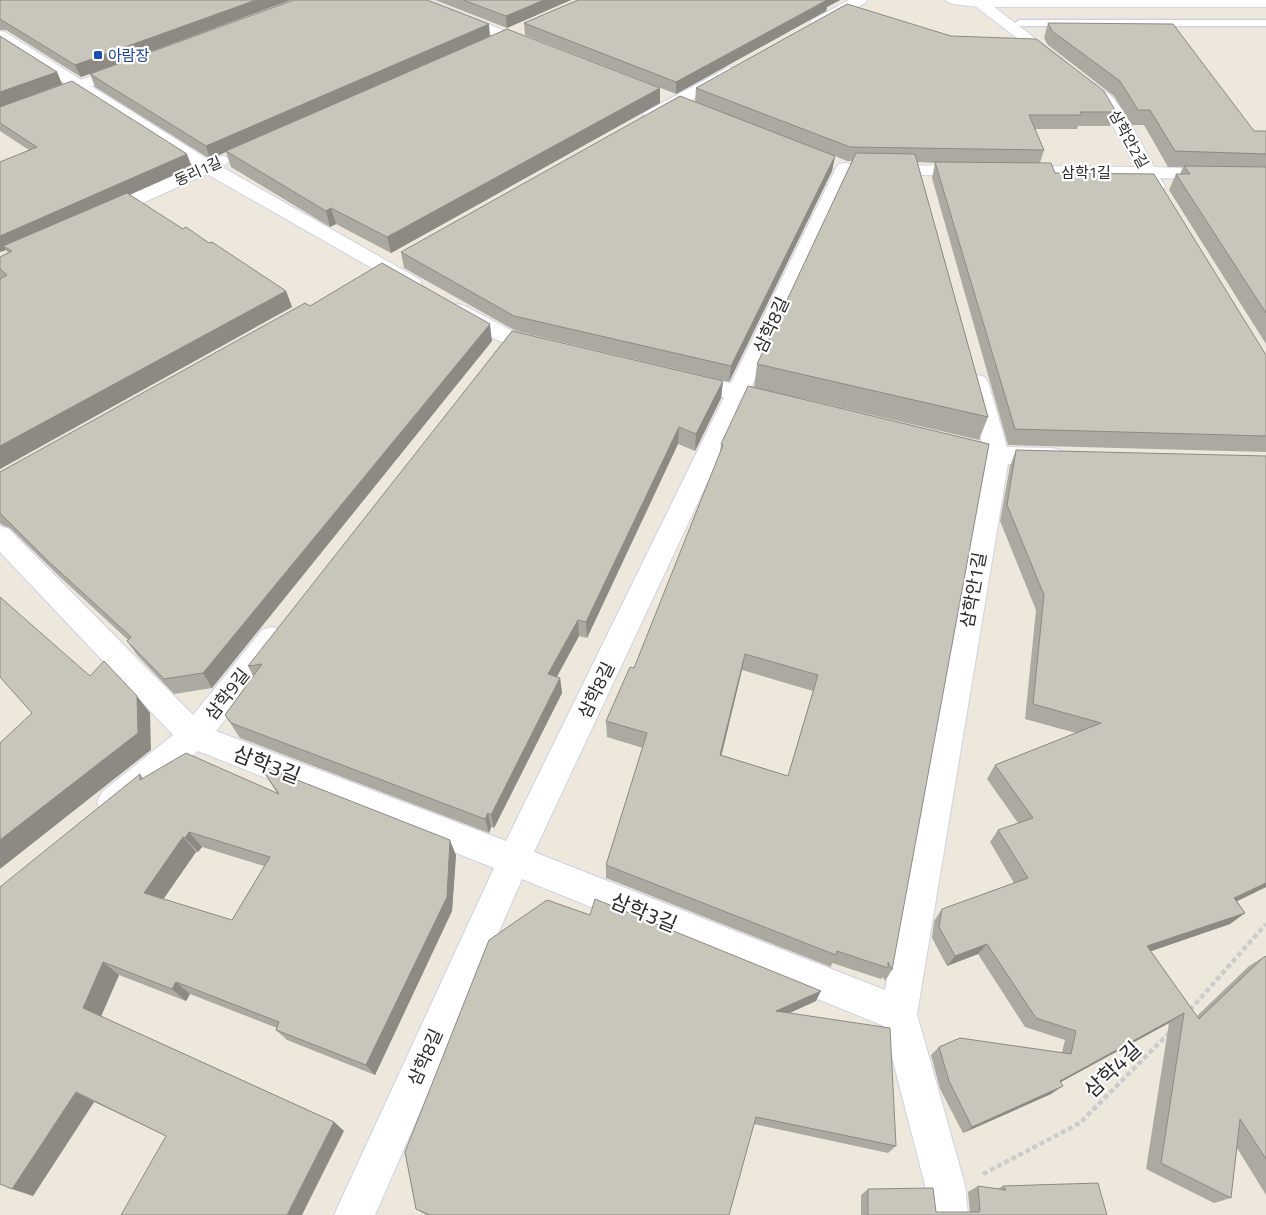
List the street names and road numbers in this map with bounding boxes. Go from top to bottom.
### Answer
street label: 삼학안2길 [1104,106,1154,172]
street label: 동리1길 [171,150,225,192]
street label: 삼학1길 [1061,161,1111,184]
street label: 삼학8길 [746,292,796,358]
street label: 삼학안1길 [953,550,993,630]
street label: 삼학8길 [571,657,621,723]
street label: 삼학9길 [198,662,256,726]
street label: 삼학3길 [229,737,305,791]
street label: 삼학3길 [606,884,682,940]
street label: 삼학8길 [401,1024,449,1090]
street label: 삼학4길 [1076,1033,1148,1105]

